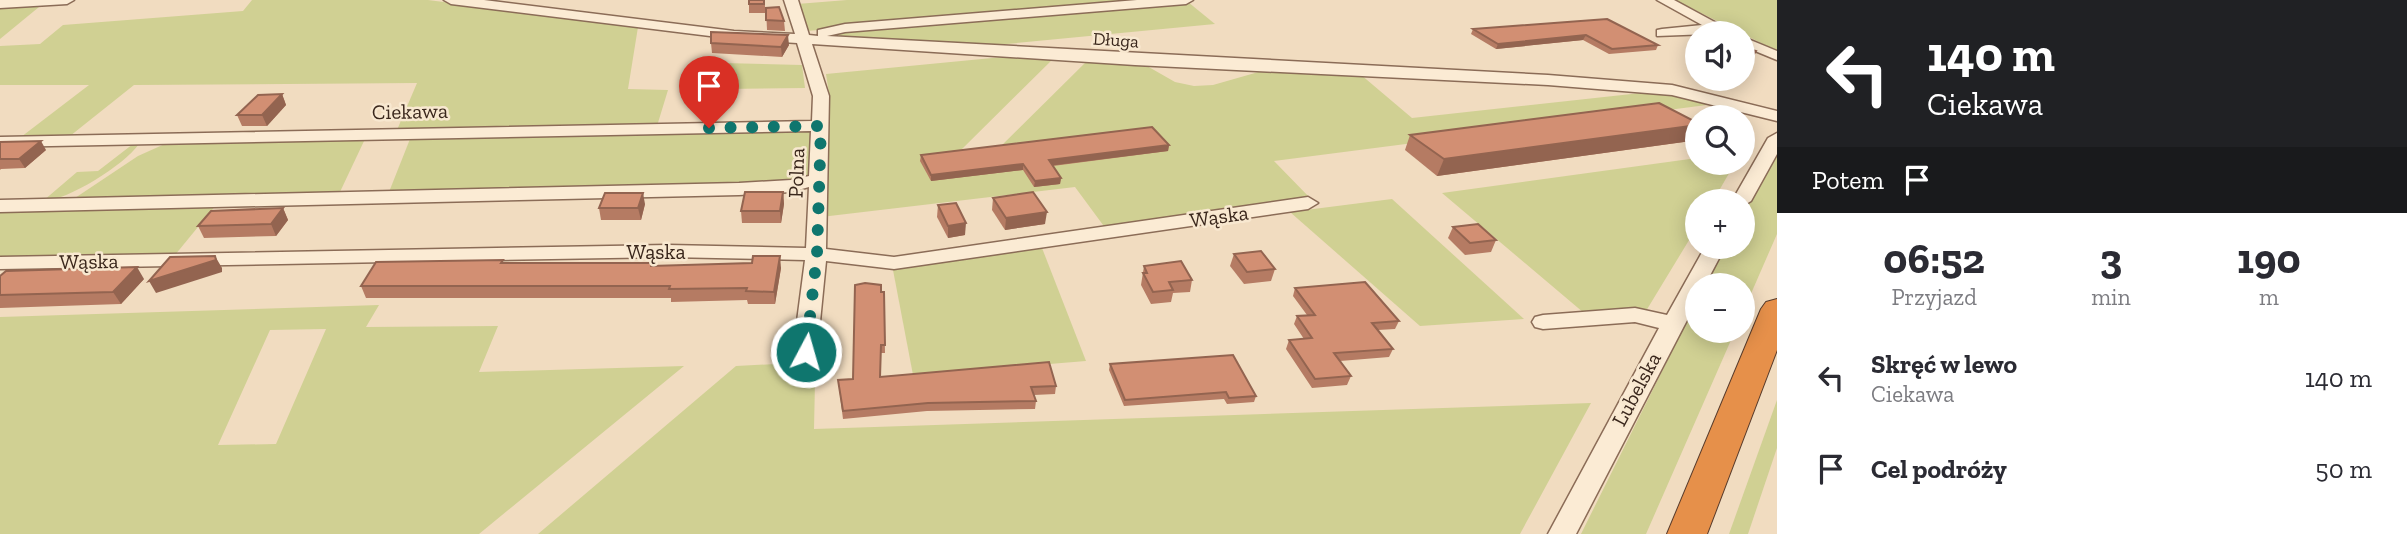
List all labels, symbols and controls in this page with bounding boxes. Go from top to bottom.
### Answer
map controls [1685,21,1755,343]
button: sound [1685,21,1755,91]
text: 140 m [1927,25,2055,84]
street label: Długa [1092,27,1140,53]
icon: left [1812,28,1903,119]
pin [679,56,739,128]
icon: arrive [690,67,728,105]
text: Ciekawa [1927,85,2043,123]
street label: Ciekawa [372,98,448,124]
button: search [1685,105,1755,175]
street label: Polna [783,148,809,198]
icon: arrive [1898,161,1936,199]
text: Potem [1812,164,1884,196]
button: + [1685,189,1755,259]
street label: Wąska [1188,200,1250,232]
text: 06:52 [1883,233,1985,284]
text: 3 [2100,233,2122,284]
text: 190 [2237,233,2301,284]
street label: Wąska [626,239,686,264]
street label: Wąska [59,248,119,274]
button: − [1685,273,1755,343]
text: Przyjazd [1891,283,1977,311]
text: min [2091,283,2131,311]
text: m [2259,283,2279,311]
position arrow [769,315,843,389]
street label: Lubelska [1606,348,1666,430]
text: Skręć w lewo [1871,348,2017,380]
icon: left [1812,359,1850,397]
text: 140 m [2305,362,2372,394]
text: Ciekawa [1871,380,1954,408]
icon: arrive [1812,450,1850,488]
text: Cel podróży [1871,453,2007,485]
text: 50 m [2315,453,2372,485]

